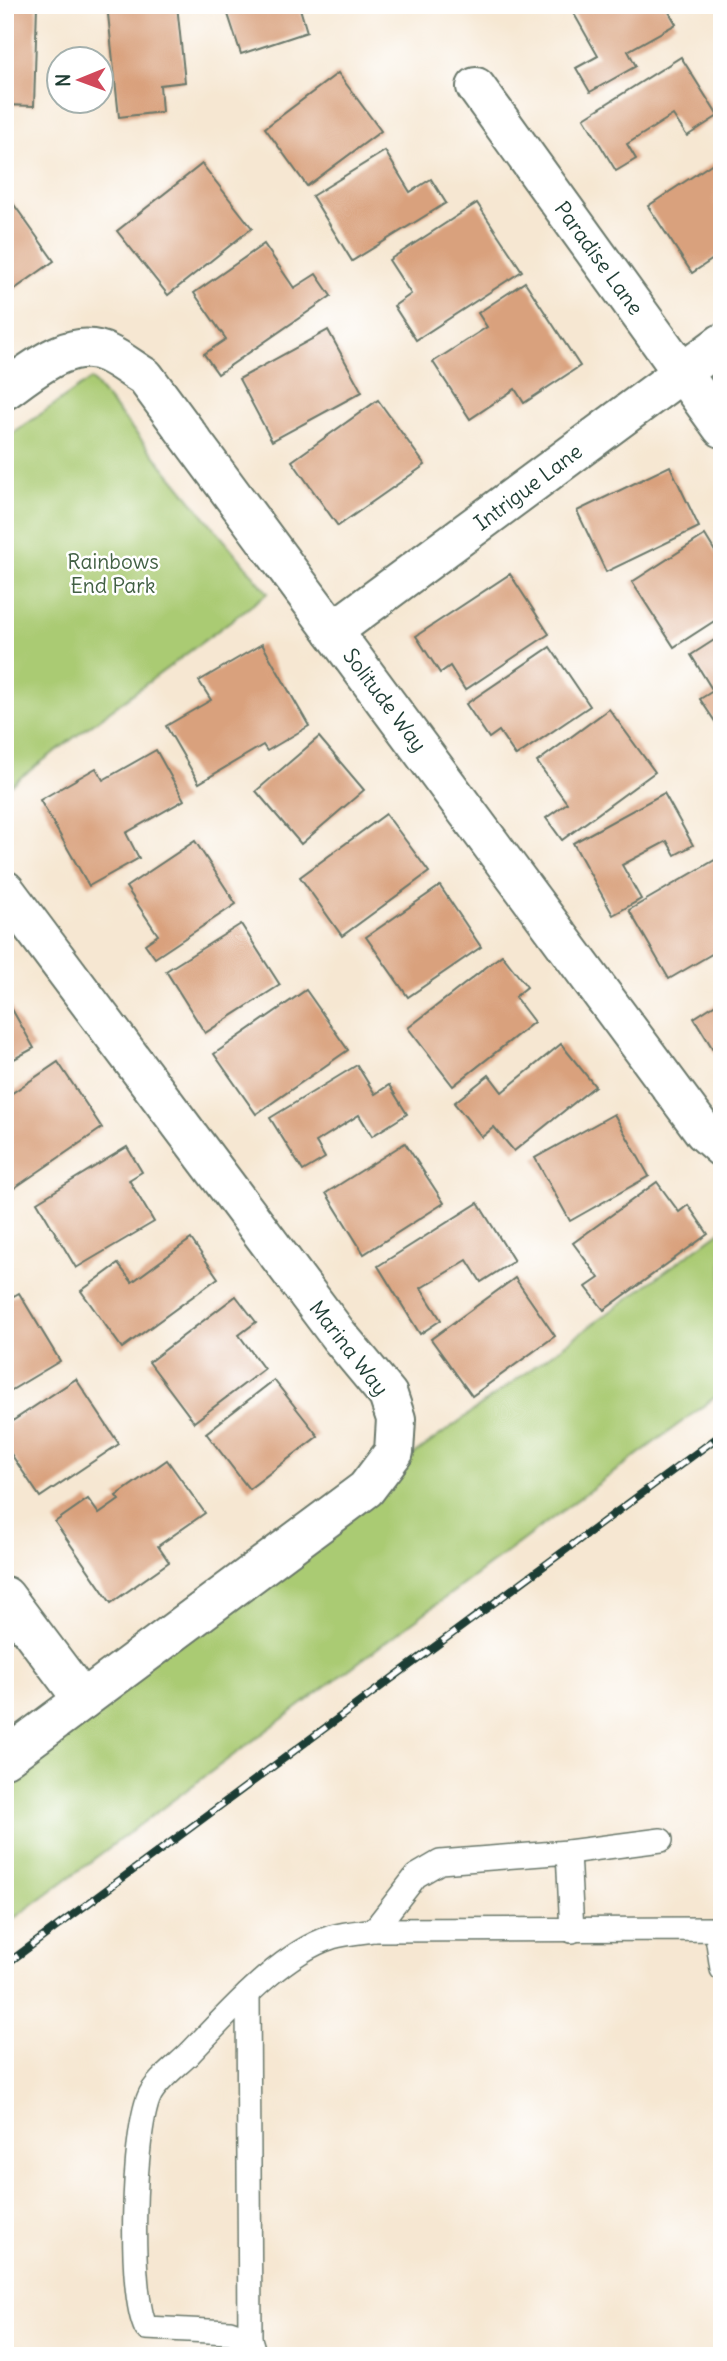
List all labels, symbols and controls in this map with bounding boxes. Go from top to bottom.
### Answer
north arrow [46,46,116,116]
text: N [51,74,75,87]
street label: Paradise Lane [549,196,649,320]
street label: Intrigue Lane [469,438,587,536]
park label: Rainbows End Park [67,548,159,599]
street label: Solitude Way [337,643,433,757]
street label: Marina Way [303,1295,395,1401]

